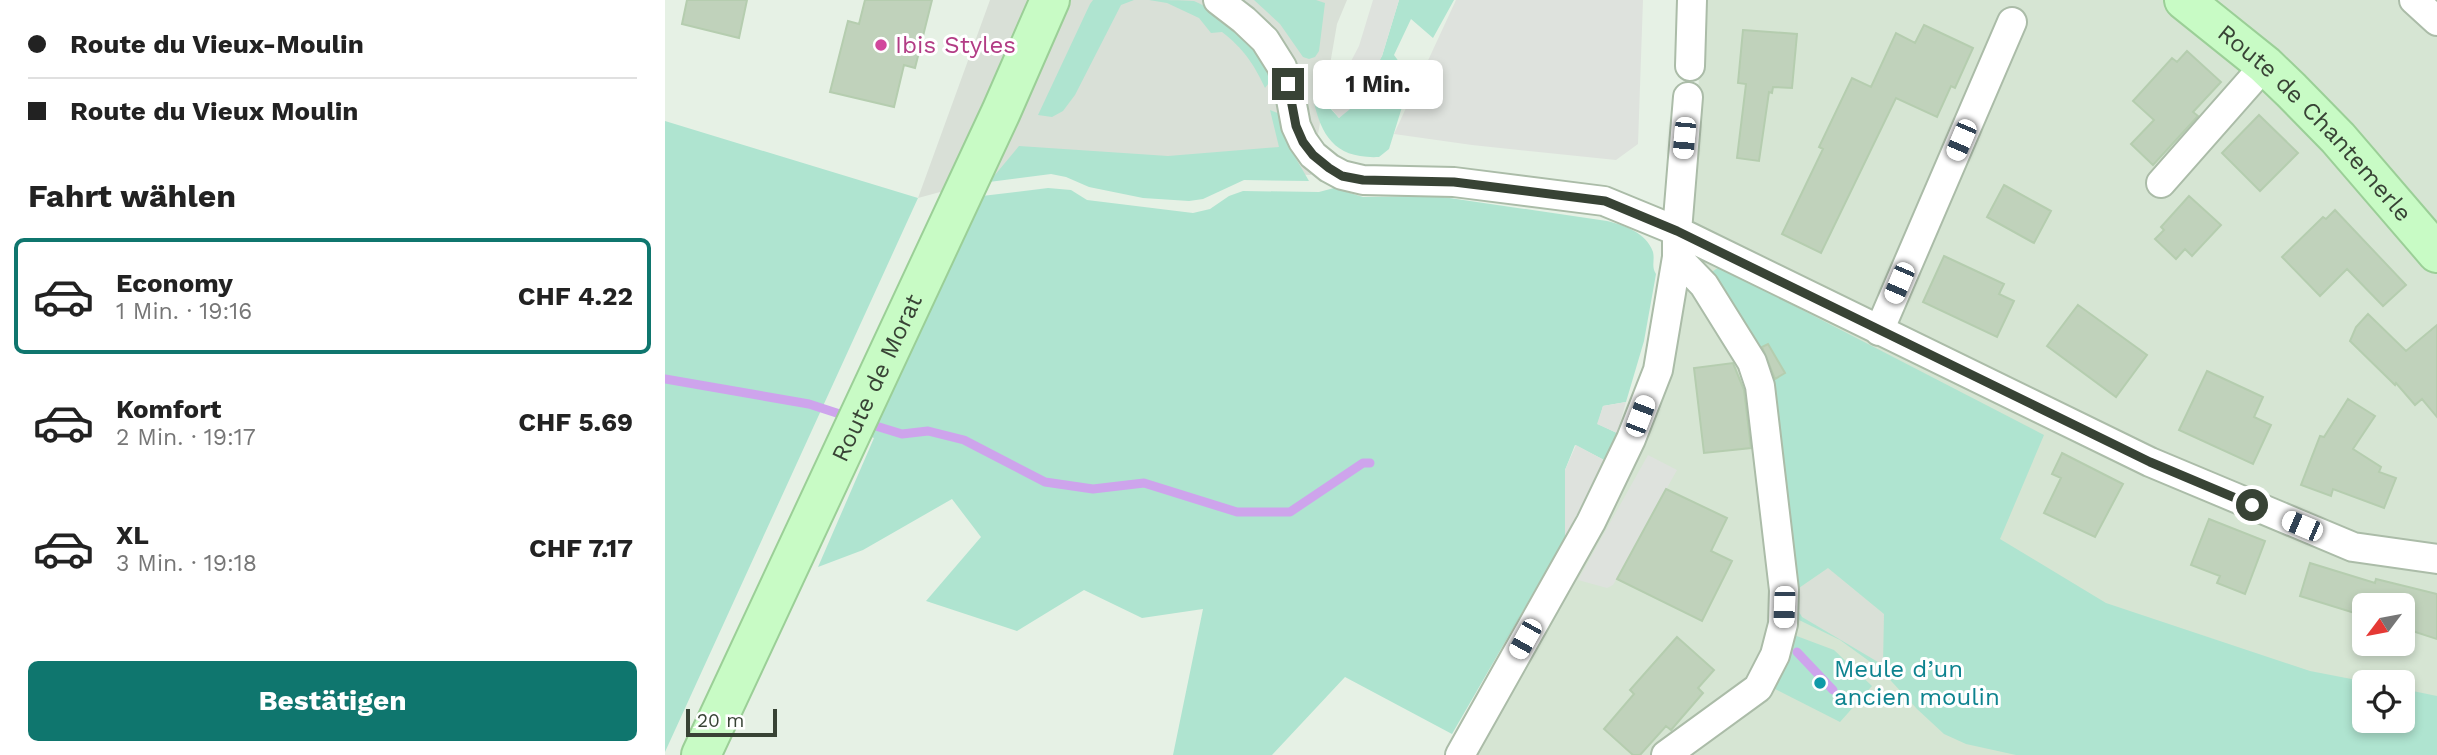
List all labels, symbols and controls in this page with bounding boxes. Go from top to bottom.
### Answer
street label: Route de Chantemerle [2212,19,2417,227]
text: Route du Vieux-Moulin [70,29,364,59]
place label: Ibis Styles [895,31,1016,59]
marker: Ibis Styles [873,37,889,53]
callout: 1 Min. [1313,60,1442,108]
route end [1272,68,1304,100]
text: 1 Min. [1345,71,1411,98]
text: Route du Vieux Moulin [70,96,358,126]
car [1672,116,1697,160]
car [1944,117,1979,163]
text: Fahrt wählen [28,177,236,215]
car [1882,260,1917,306]
icon: car [32,265,95,328]
text: Economy [116,268,233,298]
text: CHF 4.22 [518,281,633,311]
street label: Route de Morat [826,290,928,466]
text: 1 Min. · 19:16 [116,298,252,325]
icon: car [32,391,95,454]
car [1623,393,1658,439]
text: Komfort [116,394,221,424]
text: CHF 5.69 [518,407,633,437]
text: 2 Min. · 19:17 [116,424,256,451]
route start [2236,489,2268,521]
car [2279,508,2326,544]
icon: car [32,517,95,580]
text: XL [116,520,149,550]
text: CHF 7.17 [529,533,633,563]
text: 3 Min. · 19:18 [116,550,257,577]
car [1773,586,1796,628]
north arrow [2352,593,2415,656]
map controls [2352,593,2415,733]
car [1506,616,1545,662]
place label: Meule d’un ancien moulin [1834,655,2000,711]
button: Bestätigen [28,661,637,741]
button: locate [2352,670,2415,733]
marker: Meule d’un ancien moulin [1812,675,1828,691]
scale bar [686,706,777,738]
text: 20 m [697,709,744,732]

